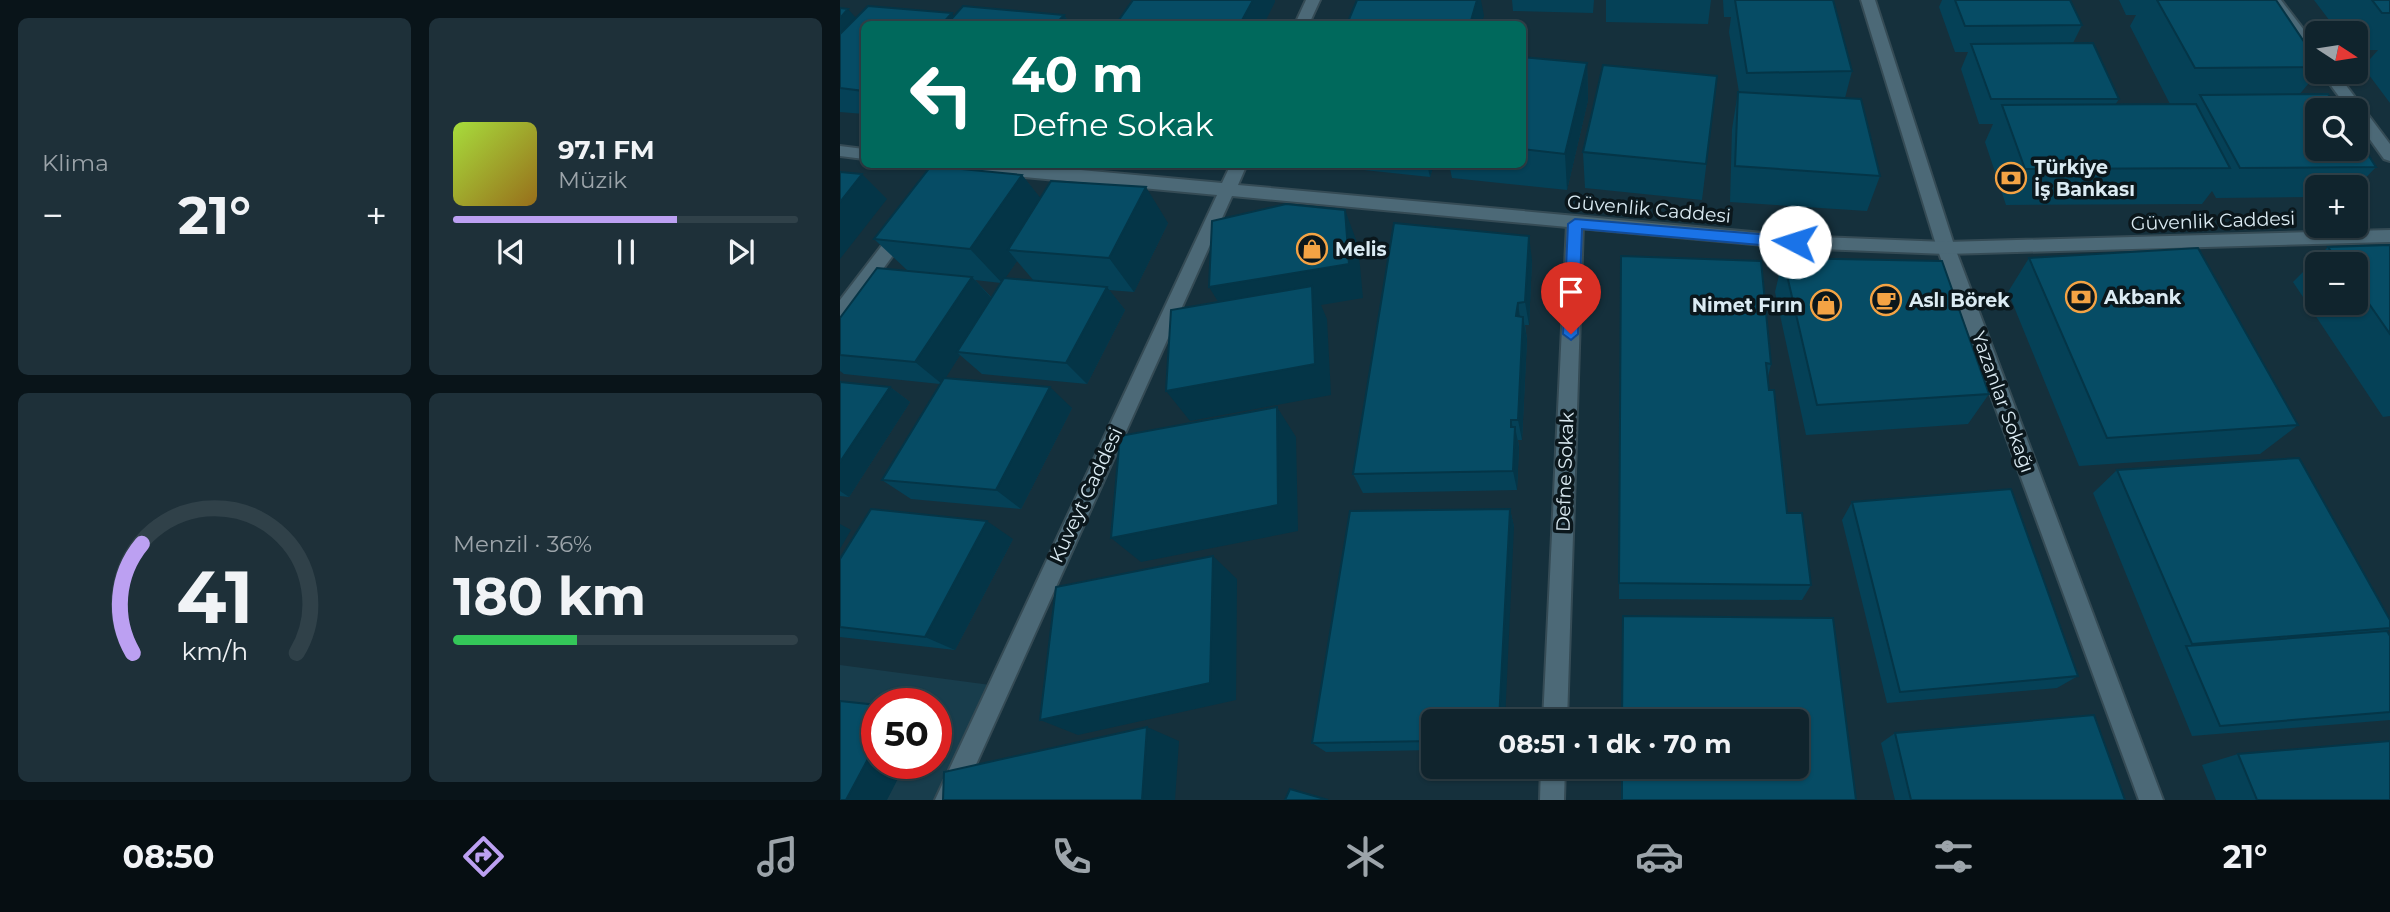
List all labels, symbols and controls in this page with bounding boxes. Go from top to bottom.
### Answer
north arrow [2305,21,2368,84]
map controls [2305,21,2368,315]
text: 40 m [1011,45,1143,104]
icon: left [896,49,987,140]
button: search [2305,98,2368,161]
text: Defne Sokak [1011,105,1214,144]
text: 97.1 FM [558,134,655,166]
text: Klima [42,149,109,177]
place label: Türkiye İş Bankası [2034,156,2135,201]
bank icon: Türkiye İş Bankası [1994,161,2028,195]
text: Müzik [558,166,627,194]
button: + [2305,175,2368,238]
text: 21° [178,184,251,247]
street label: Güvenlik Caddesi [1566,190,1732,228]
text: − [42,192,64,239]
text: + [365,192,387,239]
position arrow [1758,205,1832,279]
street label: Güvenlik Caddesi [2130,207,2296,235]
shop icon: Melis [1295,232,1329,266]
icon: previous [492,233,530,271]
icon: pause [607,233,645,271]
icon: next [722,233,760,271]
place label: Melis [1335,238,1387,261]
button: − [2305,252,2368,315]
pin [1541,262,1601,334]
icon: arrive [1552,273,1590,311]
bank icon: Akbank [2064,280,2098,314]
cafe icon: Aslı Börek [1869,283,1903,317]
place label: Akbank [2103,286,2182,309]
shop icon: Nimet Fırın [1809,288,1843,322]
place label: Aslı Börek [1908,289,2010,312]
place label: Nimet Fırın [1692,294,1803,317]
street label: Yazanlar Sokağı [1967,328,2039,476]
street label: Defne Sokak [1551,411,1579,532]
street label: Kuveyt Caddesi [1045,424,1127,566]
text: Menzil · 36% [453,530,592,558]
text: 41 [176,554,253,642]
text: 180 km [453,565,646,628]
text: km/h [181,636,248,666]
speed limit sign: 50 [861,688,952,779]
text: 08:51 · 1 dk · 70 m [1499,728,1731,760]
icon: directions [459,832,508,881]
icon: music [753,832,802,881]
icon: phone [1047,832,1096,881]
icon: climate [1341,832,1390,881]
icon: car [1635,832,1684,881]
icon: filters [1929,832,1978,881]
text: 08:50 [122,837,214,876]
text: 21° [2223,837,2268,876]

